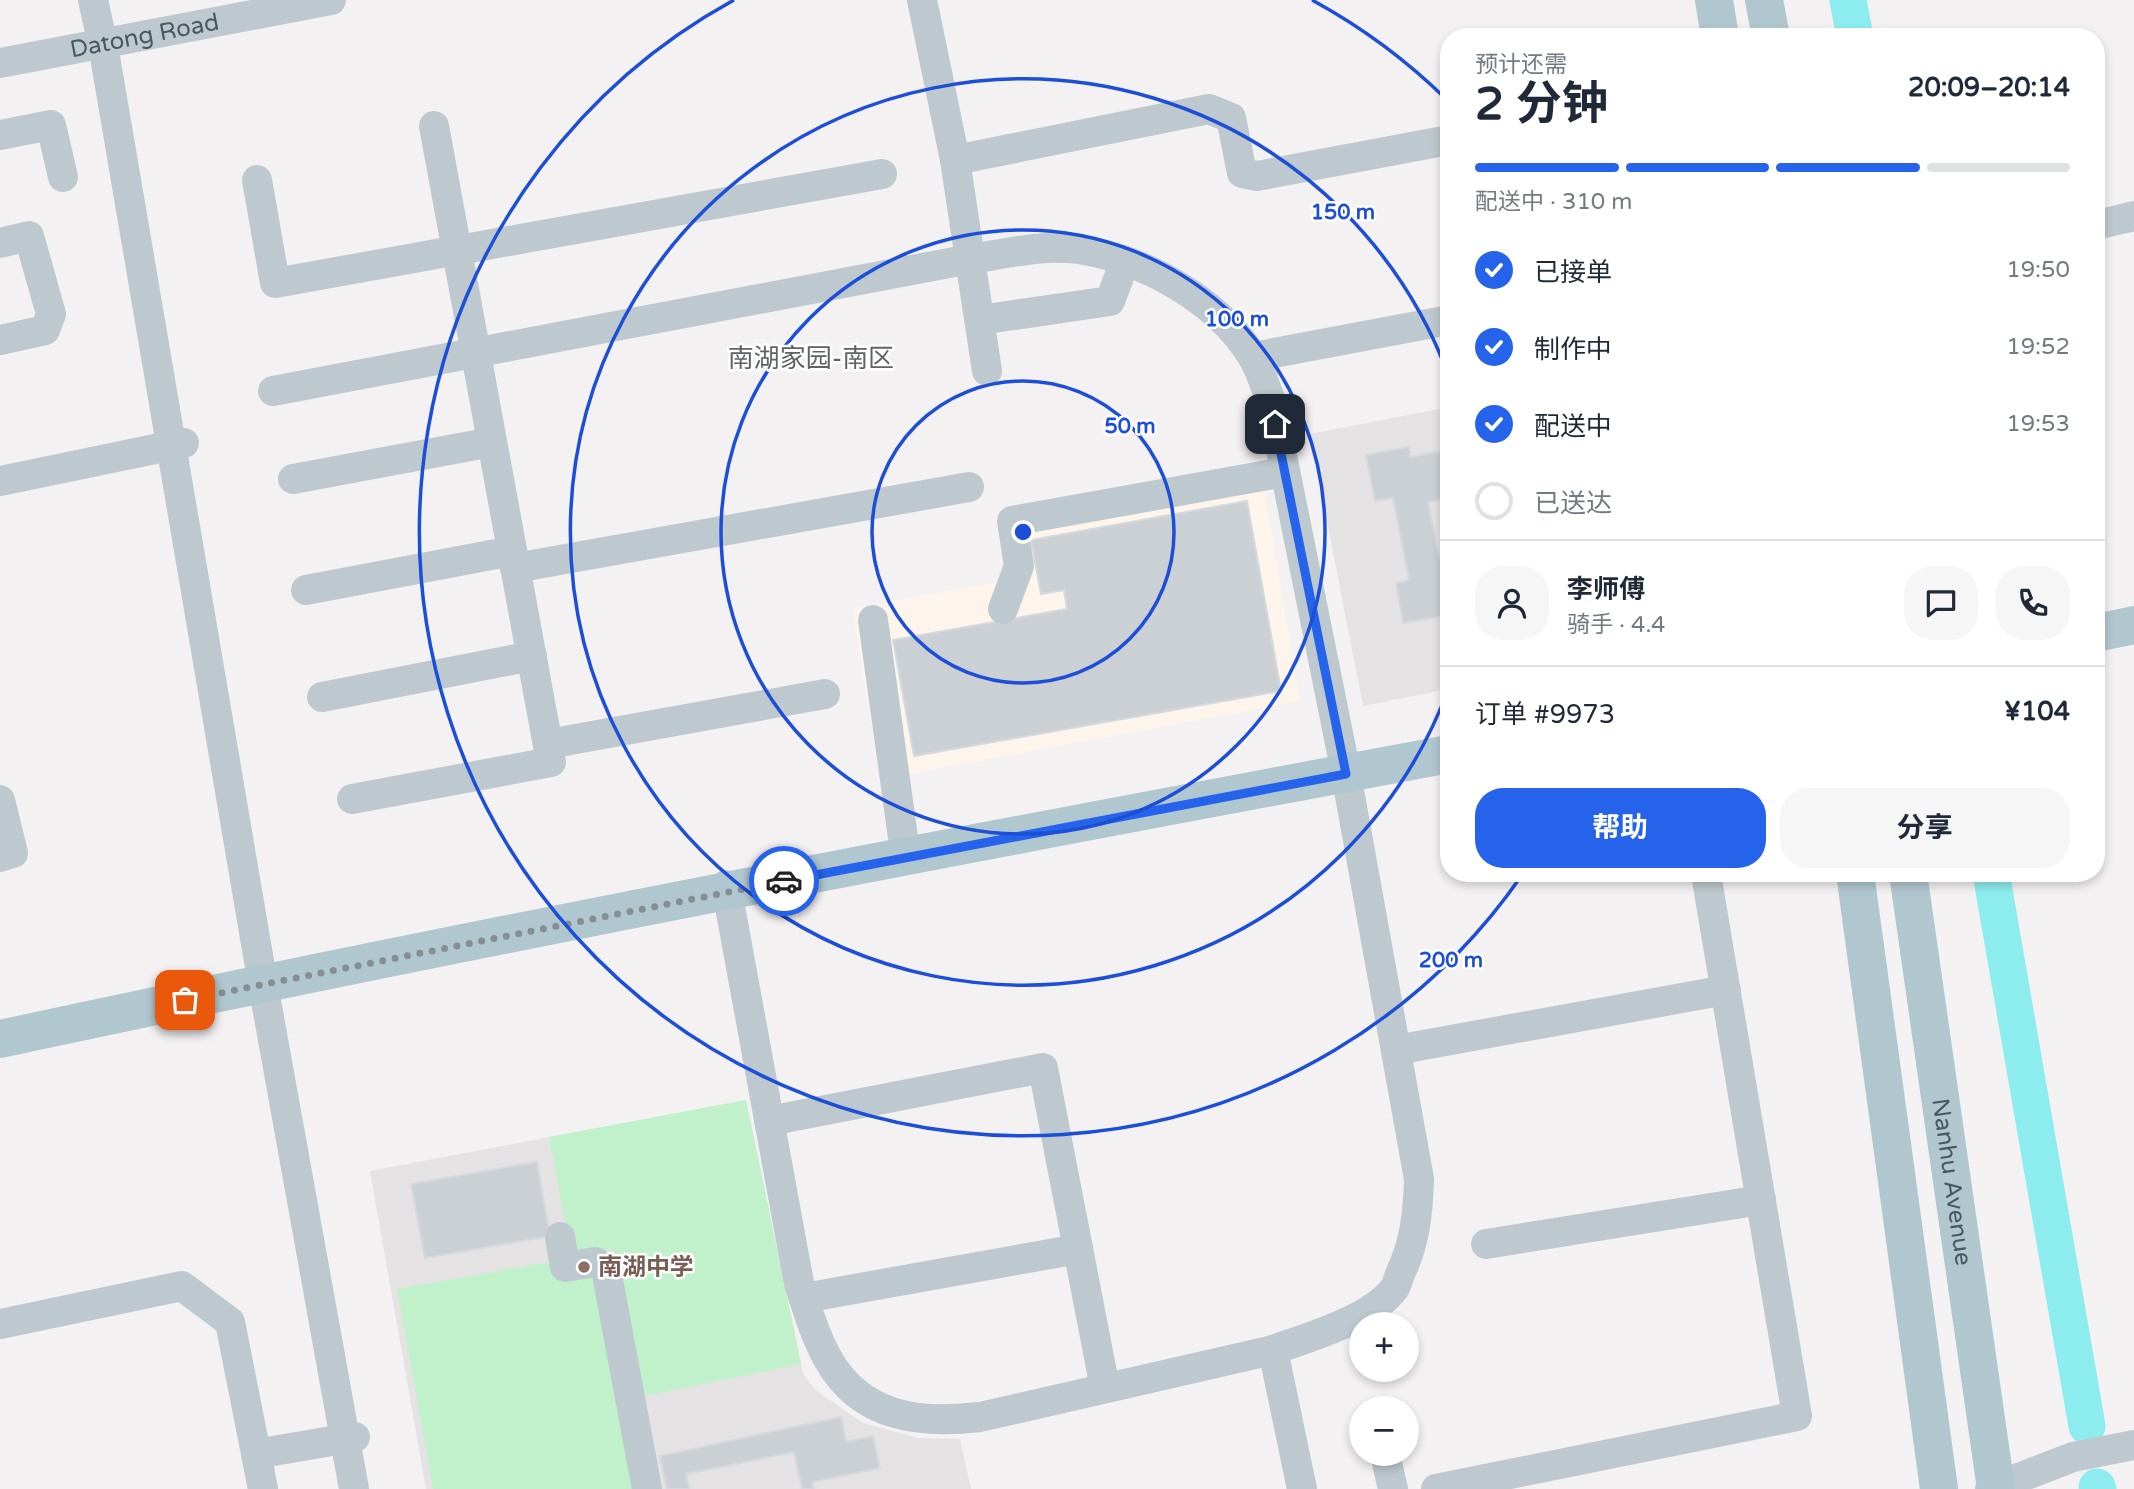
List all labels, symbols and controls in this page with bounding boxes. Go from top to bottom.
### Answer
street label: Datong Road [68,8,221,64]
text: 预计还需 [1475,51,1567,79]
text: 20:09–20:14 [1908,72,2070,103]
text: 2 分钟 [1475,77,1608,132]
text: 配送中 · 310 m [1475,188,1632,216]
text: 150 m [1311,200,1375,225]
icon: check [1475,251,1513,289]
text: 19:50 [2006,256,2070,284]
text: 已接单 [1534,257,1612,288]
text: 100 m [1205,307,1269,332]
icon: check [1475,328,1513,366]
text: 19:52 [2006,333,2070,361]
text: 制作中 [1534,334,1612,365]
district label: 南湖家园-南区 [728,343,894,374]
pin [1245,394,1305,454]
icon: home [1256,405,1294,443]
icon: check [1475,405,1513,443]
text: 19:53 [2006,410,2070,438]
text: 配送中 [1534,411,1612,442]
text: 50 m [1104,414,1156,439]
text: 已送达 [1534,488,1612,519]
centre of rings [1011,520,1035,544]
button: person [1475,566,1549,640]
button: chat [1904,566,1978,640]
button: phone [1996,566,2070,640]
text: 李师傅 [1567,574,1645,605]
text: 骑手 · 4.4 [1567,611,1665,639]
text: ¥104 [2004,696,2070,727]
text: 订单 #9973 [1475,699,1615,730]
button: 帮助 [1475,788,1766,868]
button: 分享 [1780,788,2070,868]
courier [749,846,819,916]
icon: car [765,862,803,900]
text: 200 m [1419,948,1483,973]
pin [155,970,215,1030]
icon: bag [166,981,204,1019]
street label: Nanhu Avenue [1925,1096,1978,1268]
place label: 南湖中学 [598,1253,694,1282]
marker: 南湖中学 [576,1259,592,1275]
map controls [1349,1312,1419,1466]
button: + [1349,1312,1419,1382]
button: − [1349,1396,1419,1466]

